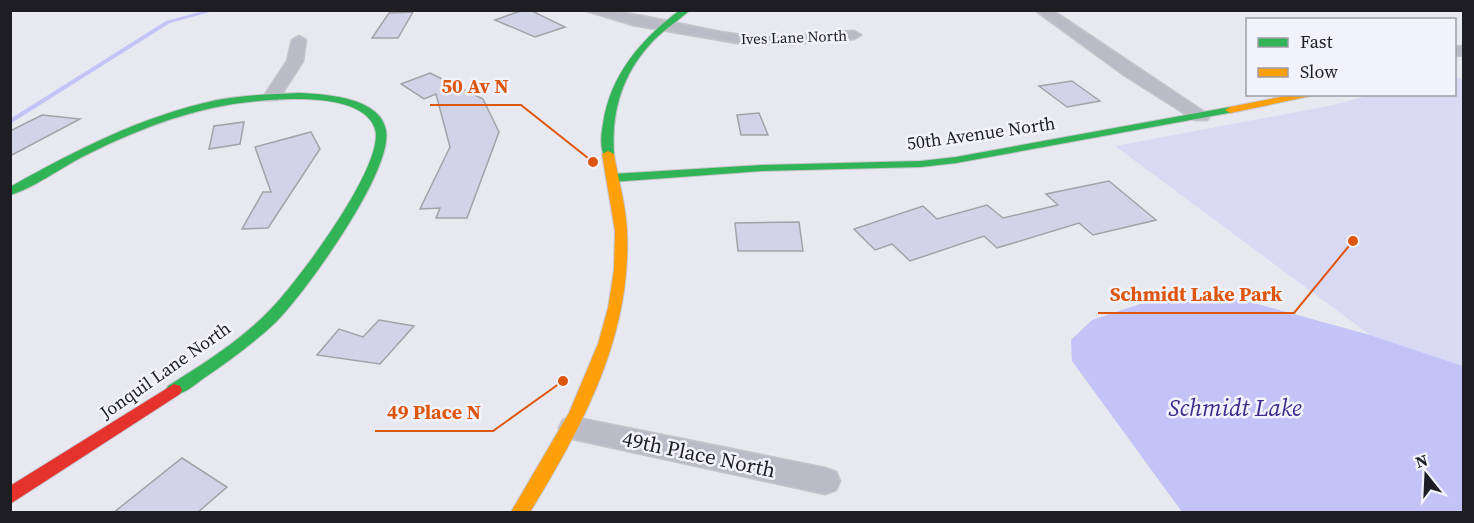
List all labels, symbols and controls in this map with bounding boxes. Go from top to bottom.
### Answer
legend [1246,18,1456,96]
street label: Ives Lane North [741,25,847,49]
text: Fast [1300,29,1333,54]
text: Slow [1300,59,1338,84]
callout: 50 Av N [430,67,521,105]
text: 50 Av N [441,72,509,100]
street label: 50th Avenue North [905,110,1057,156]
callout: Schmidt Lake Park [1098,275,1294,313]
text: Schmidt Lake Park [1110,280,1282,308]
street label: Jonquil Lane North [94,315,235,425]
water label: Schmidt Lake [1168,391,1302,424]
callout: 49 Place N [375,393,493,431]
text: 49 Place N [387,398,481,426]
street label: 49th Place North [620,424,778,484]
north arrow [1396,445,1456,505]
text: N [1412,448,1431,473]

